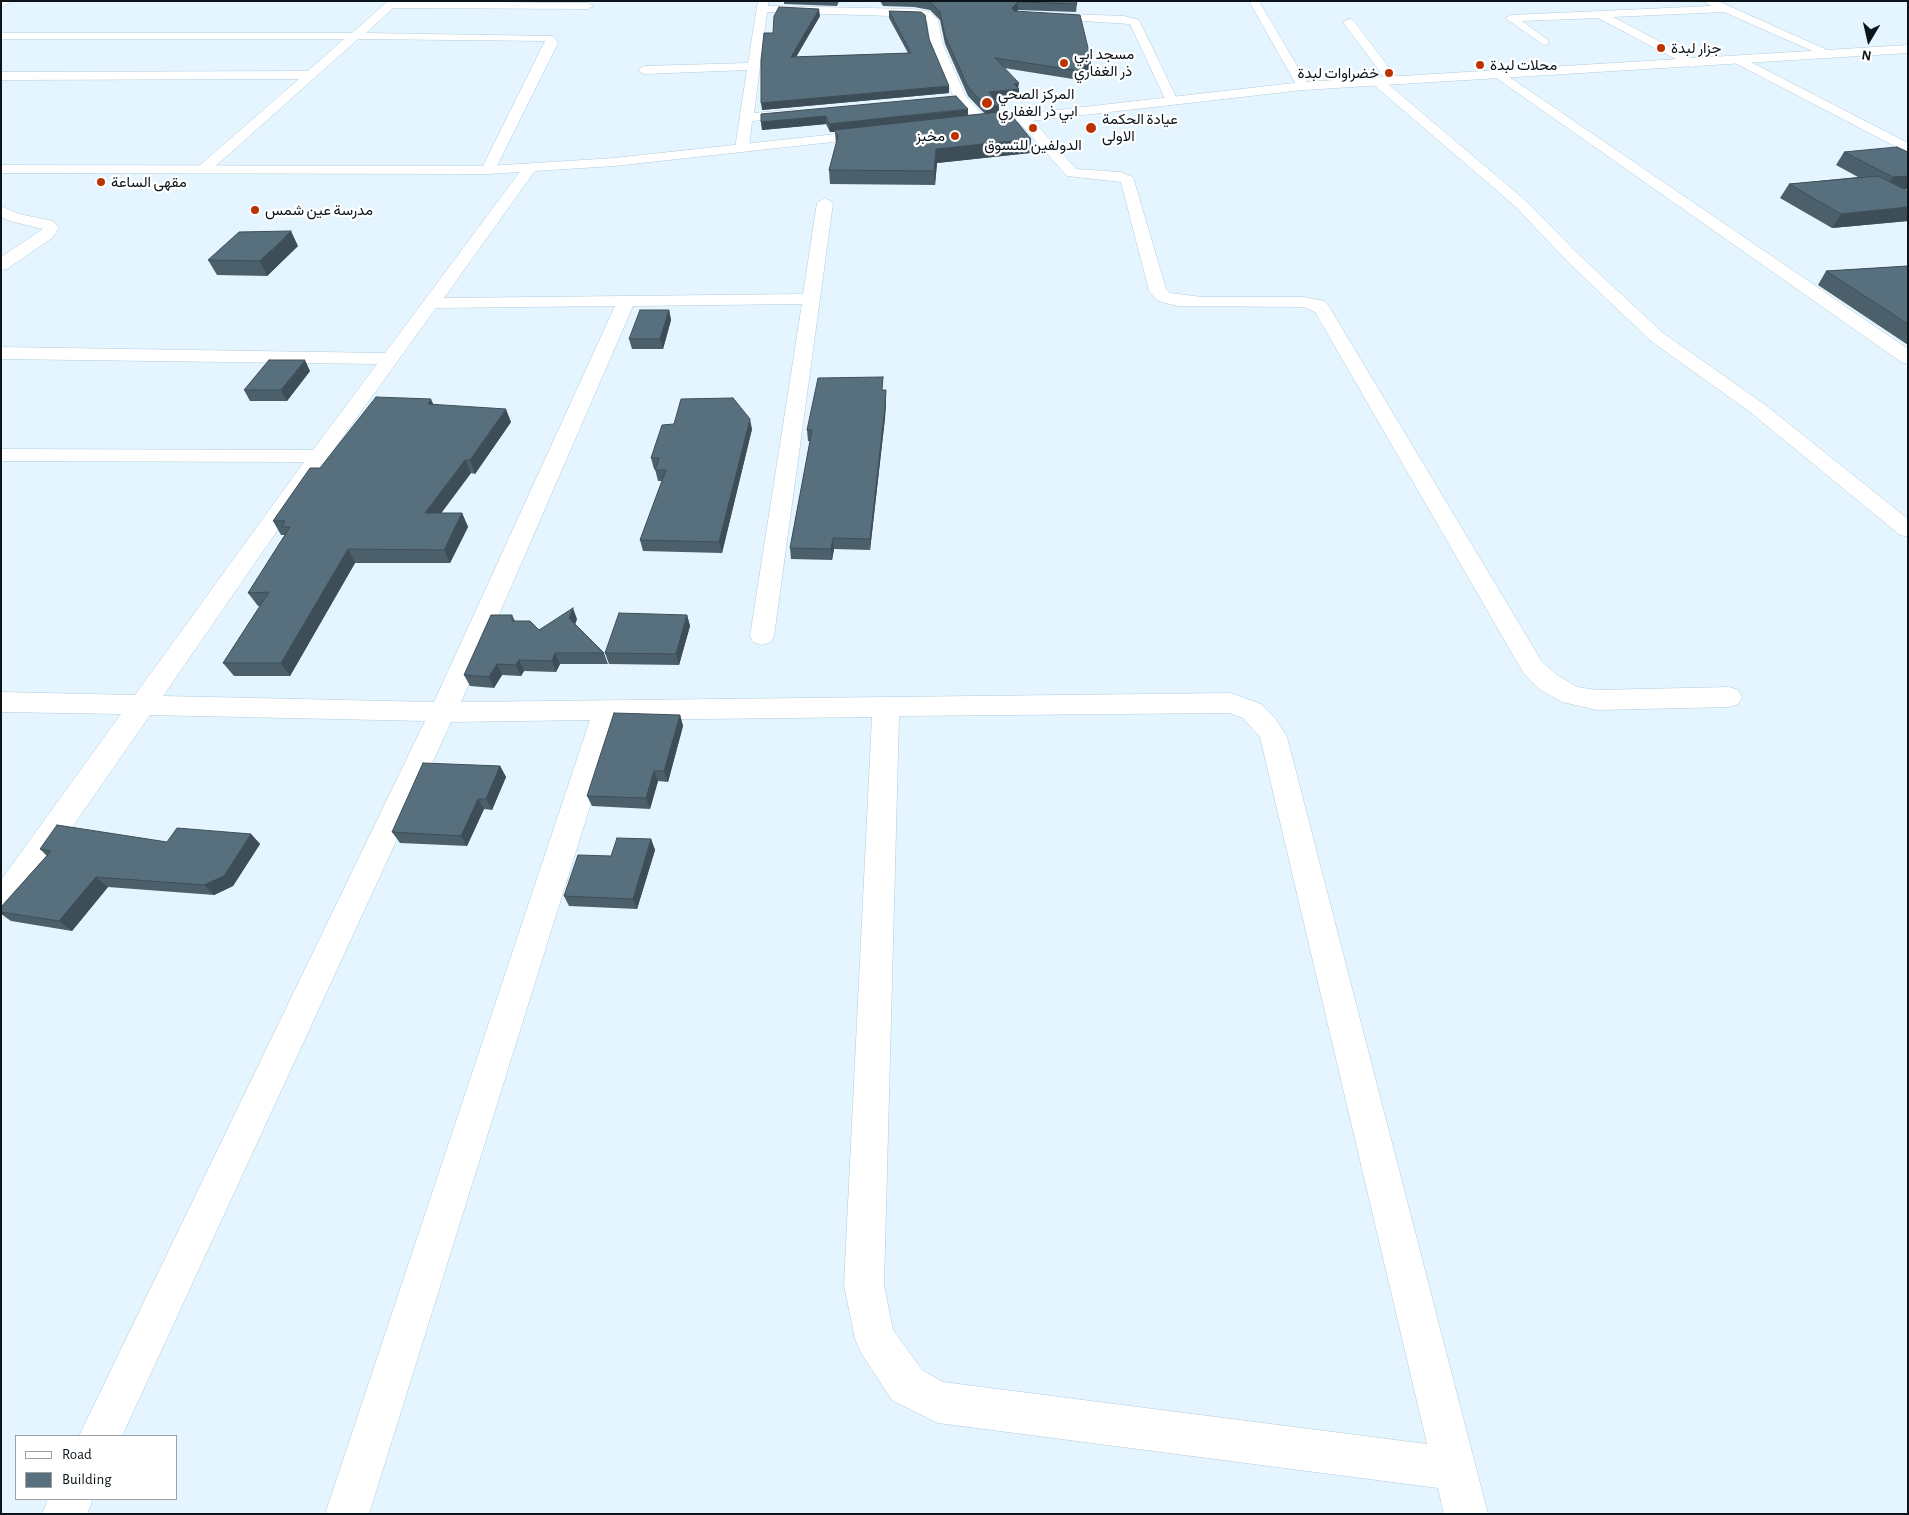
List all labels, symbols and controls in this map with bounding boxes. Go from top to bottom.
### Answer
north arrow [1844,15,1894,65]
place label: جزار لبدة [1671,39,1721,57]
marker: جزار لبدة [1655,42,1667,54]
place label: مسجد ابي ذر الغفاري [1074,45,1134,80]
text: N [1861,47,1873,62]
place label: محلات لبدة [1490,56,1557,74]
marker: مسجد ابي ذر الغفاري [1058,57,1070,69]
marker: محلات لبدة [1474,59,1486,71]
place label: خضراوات لبدة [1298,64,1379,82]
marker: خضراوات لبدة [1383,67,1395,79]
place label: المركز الصحي ابي ذر الغفاري [998,85,1078,120]
marker: المركز الصحي ابي ذر الغفاري [980,96,994,110]
place label: عيادة الحكمة الاولى [1102,110,1178,145]
marker: عيادة الحكمة الاولى [1084,121,1098,135]
marker: الدولفين للتسوق [1027,122,1039,134]
place label: مخبز [916,127,945,145]
marker: مخبز [949,130,961,142]
place label: الدولفين للتسوق [984,136,1082,154]
place label: مقهى الساعة [111,173,187,191]
marker: مقهى الساعة [95,176,107,188]
place label: مدرسة عين شمس [265,201,373,219]
marker: مدرسة عين شمس [249,204,261,216]
legend [15,1435,178,1500]
text: Road [62,1447,92,1462]
text: Building [62,1472,112,1487]

